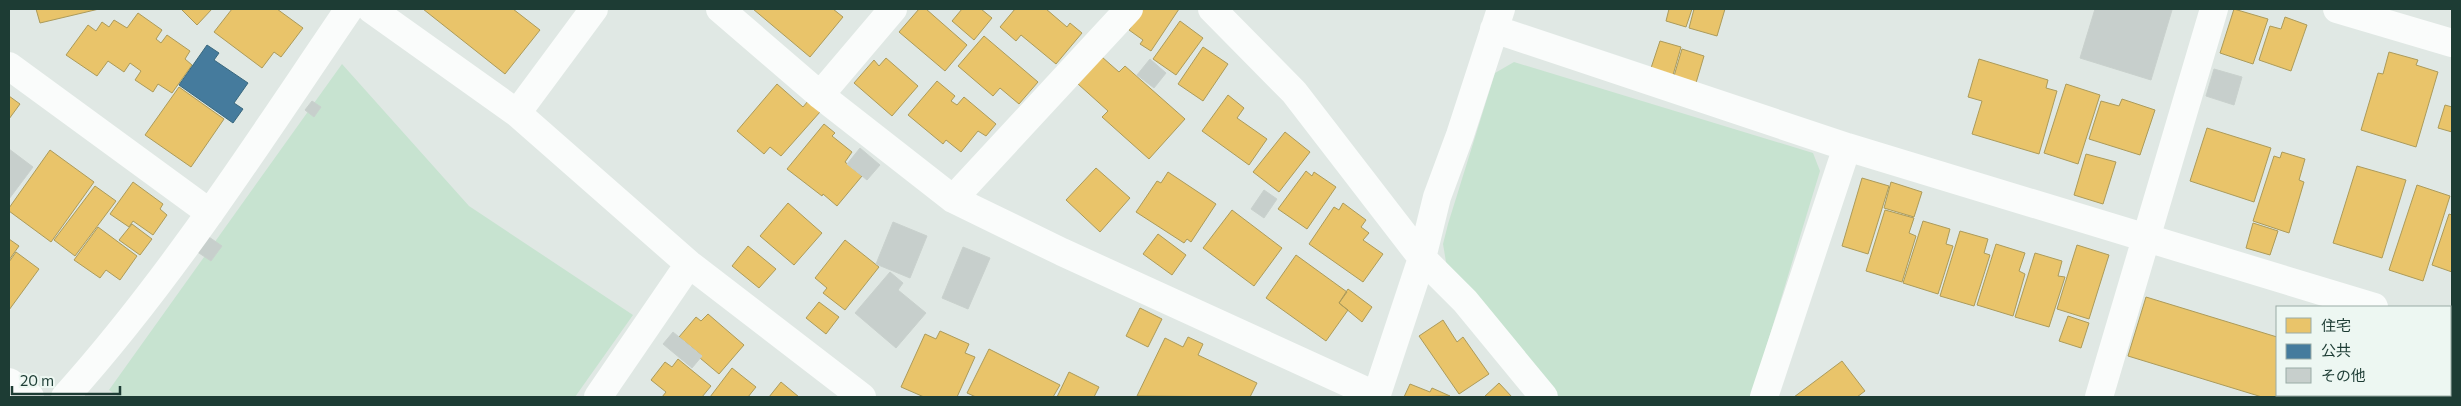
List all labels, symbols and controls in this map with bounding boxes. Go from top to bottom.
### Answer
legend [2276,306,2451,396]
text: 住宅 [2321,316,2351,334]
text: 公共 [2321,341,2351,359]
scale bar [12,364,120,396]
text: その他 [2321,366,2366,384]
text: 20 m [20,371,54,389]

